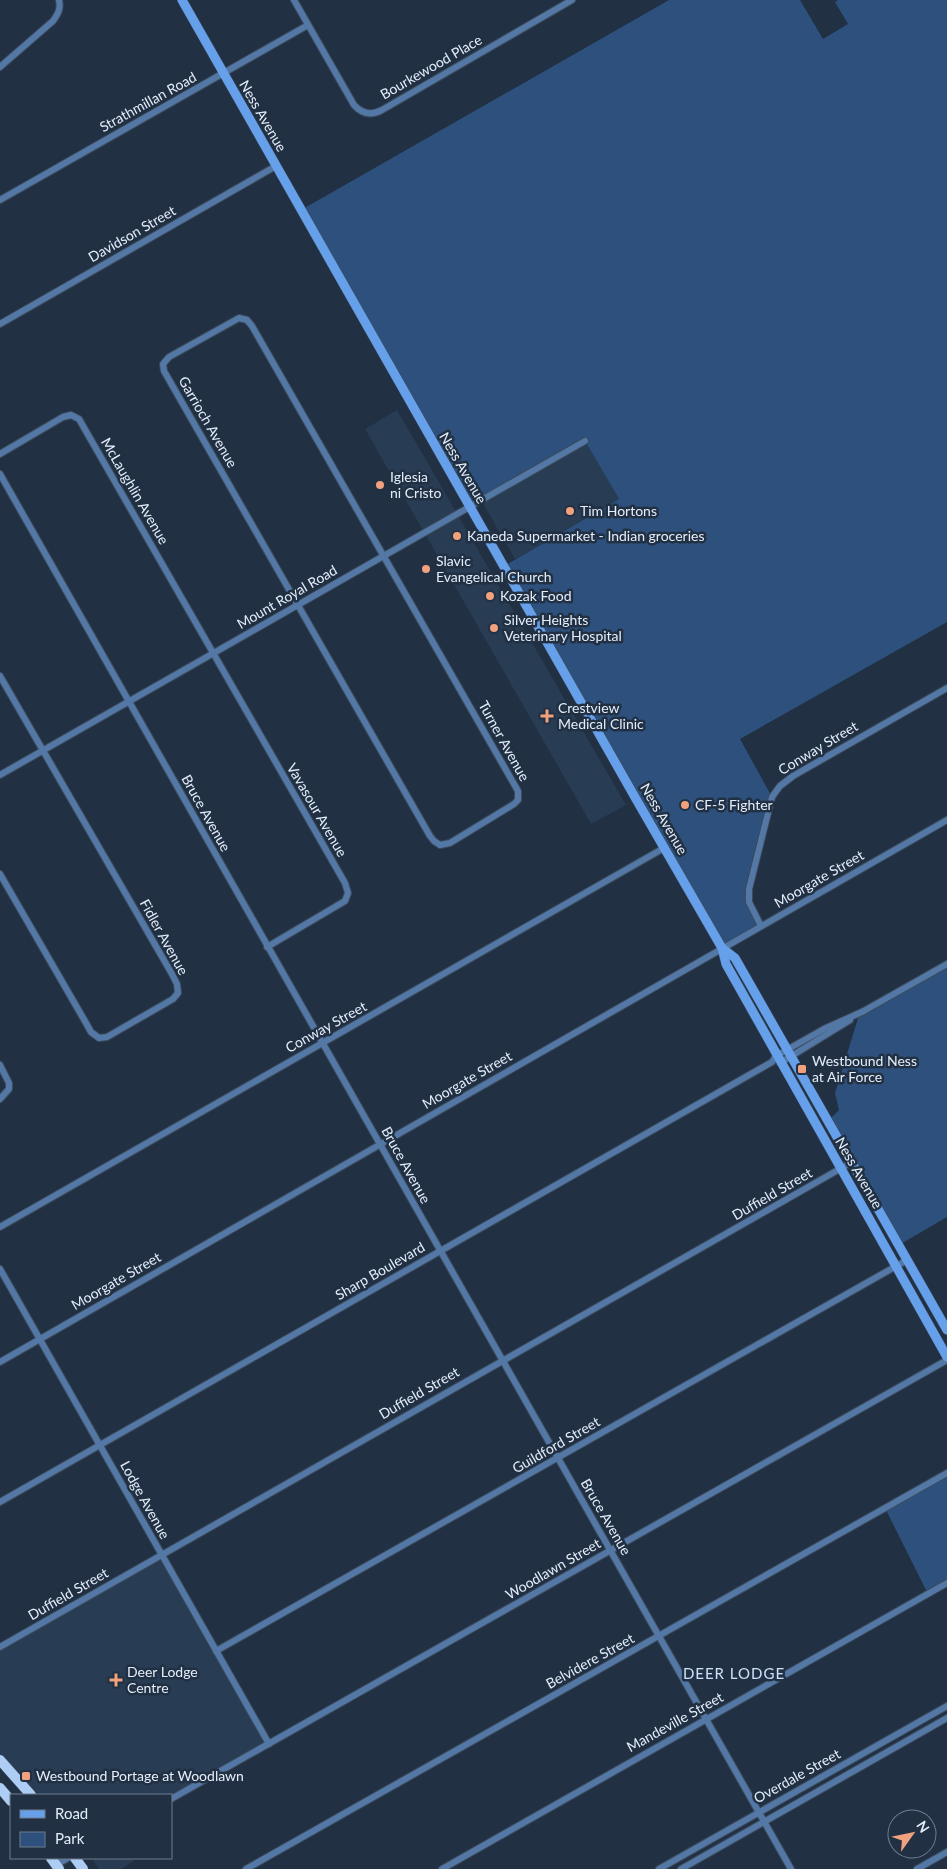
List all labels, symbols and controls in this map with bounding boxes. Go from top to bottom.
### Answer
street label: Bourkewood Place [377,31,485,103]
street label: Strathmillan Road [96,68,199,135]
street label: Ness Avenue [236,77,291,154]
street label: Davidson Street [85,202,178,265]
street label: Garrioch Avenue [175,373,241,470]
street label: Ness Avenue [436,429,491,506]
street label: McLaughlin Avenue [98,434,173,547]
place label: Iglesia ni Cristo [390,468,442,501]
marker: Iglesia ni Cristo [374,479,386,491]
place label: Tim Hortons [580,502,657,519]
marker: Tim Hortons [564,505,576,517]
place label: Kaneda Supermarket - Indian groceries [467,527,704,544]
marker: Kaneda Supermarket - Indian groceries [451,530,463,542]
place label: Slavic Evangelical Church [436,552,552,585]
street label: Mount Royal Road [234,561,340,632]
marker: Slavic Evangelical Church [420,563,432,575]
place label: Kozak Food [500,587,572,604]
marker: Kozak Food [484,590,496,602]
place label: Silver Heights Veterinary Hospital [504,611,622,644]
marker: Silver Heights Veterinary Hospital [488,622,500,634]
street label: Turner Avenue [475,698,533,784]
place label: Crestview Medical Clinic [558,699,644,732]
marker: Crestview Medical Clinic [540,709,554,723]
street label: Conway Street [775,717,861,778]
street label: Vavasour Avenue [284,760,351,860]
street label: Bruce Avenue [178,771,235,854]
street label: Ness Avenue [637,780,692,857]
place label: CF-5 Fighter [695,796,773,813]
marker: CF-5 Fighter [679,799,691,811]
street label: Moorgate Street [771,846,867,911]
street label: Fidler Avenue [137,896,192,978]
street label: Conway Street [282,997,369,1056]
street label: Moorgate Street [419,1047,515,1112]
place label: Westbound Ness at Air Force [812,1052,917,1085]
marker: Westbound Ness at Air Force [796,1063,808,1075]
street label: Bruce Avenue [378,1123,435,1206]
street label: Ness Avenue [832,1134,887,1211]
street label: Duffield Street [729,1164,815,1223]
street label: Sharp Boulevard [332,1238,428,1303]
street label: Moorgate Street [68,1248,164,1313]
street label: Duffield Street [376,1363,462,1422]
street label: Guildford Street [509,1413,602,1476]
street label: Lodge Avenue [117,1458,174,1542]
street label: Bruce Avenue [578,1476,635,1558]
street label: Woodlawn Street [502,1534,603,1603]
street label: Duffield Street [25,1564,111,1623]
street label: Belvidere Street [543,1629,637,1692]
place label: Deer Lodge Centre [127,1663,198,1696]
district label: DEER LODGE [683,1664,785,1682]
marker: Deer Lodge Centre [109,1673,123,1687]
street label: Mandeville Street [624,1688,726,1755]
street label: Overdale Street [750,1745,843,1806]
place label: Westbound Portage at Woodlawn [36,1767,244,1784]
marker: Westbound Portage at Woodlawn [20,1770,32,1782]
legend [10,1794,172,1859]
text: Road [55,1804,88,1822]
north arrow [887,1809,937,1859]
text: N [913,1817,933,1836]
text: Park [55,1829,85,1847]

